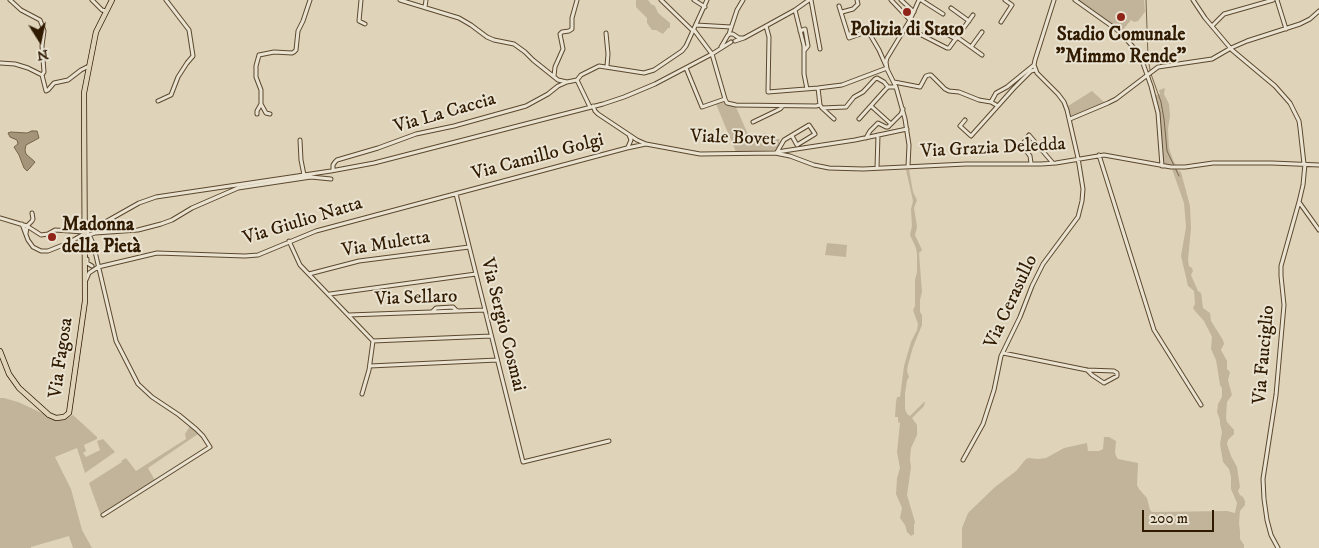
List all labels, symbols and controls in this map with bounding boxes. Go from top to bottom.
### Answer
marker: Polizia di Stato [901,6,913,18]
marker: Stadio Comunale "Mimmo Rende" [1115,11,1127,23]
north arrow [15,15,65,65]
place label: Polizia di Stato [850,20,964,42]
place label: Stadio Comunale "Mimmo Rende" [1056,25,1186,69]
text: N [35,45,50,65]
street label: Via La Caccia [391,89,499,139]
street label: Viale Bovet [690,126,776,152]
street label: Via Camillo Golgi [469,129,607,187]
street label: Via Grazia Deledda [920,134,1066,164]
street label: Via Giulio Natta [241,193,365,251]
place label: Madonna della Pietà [62,215,141,259]
street label: Via Muletta [340,227,432,263]
marker: Madonna della Pietà [46,231,58,243]
street label: Via Cerasullo [980,252,1044,352]
street label: Via Sergio Cosmai [474,256,530,394]
street label: Via Sellaro [374,286,458,312]
street label: Via Fauciglio [1249,304,1281,406]
street label: Via Fagosa [45,316,79,400]
scale bar [1144,500,1216,532]
text: 200 m [1150,509,1188,528]

